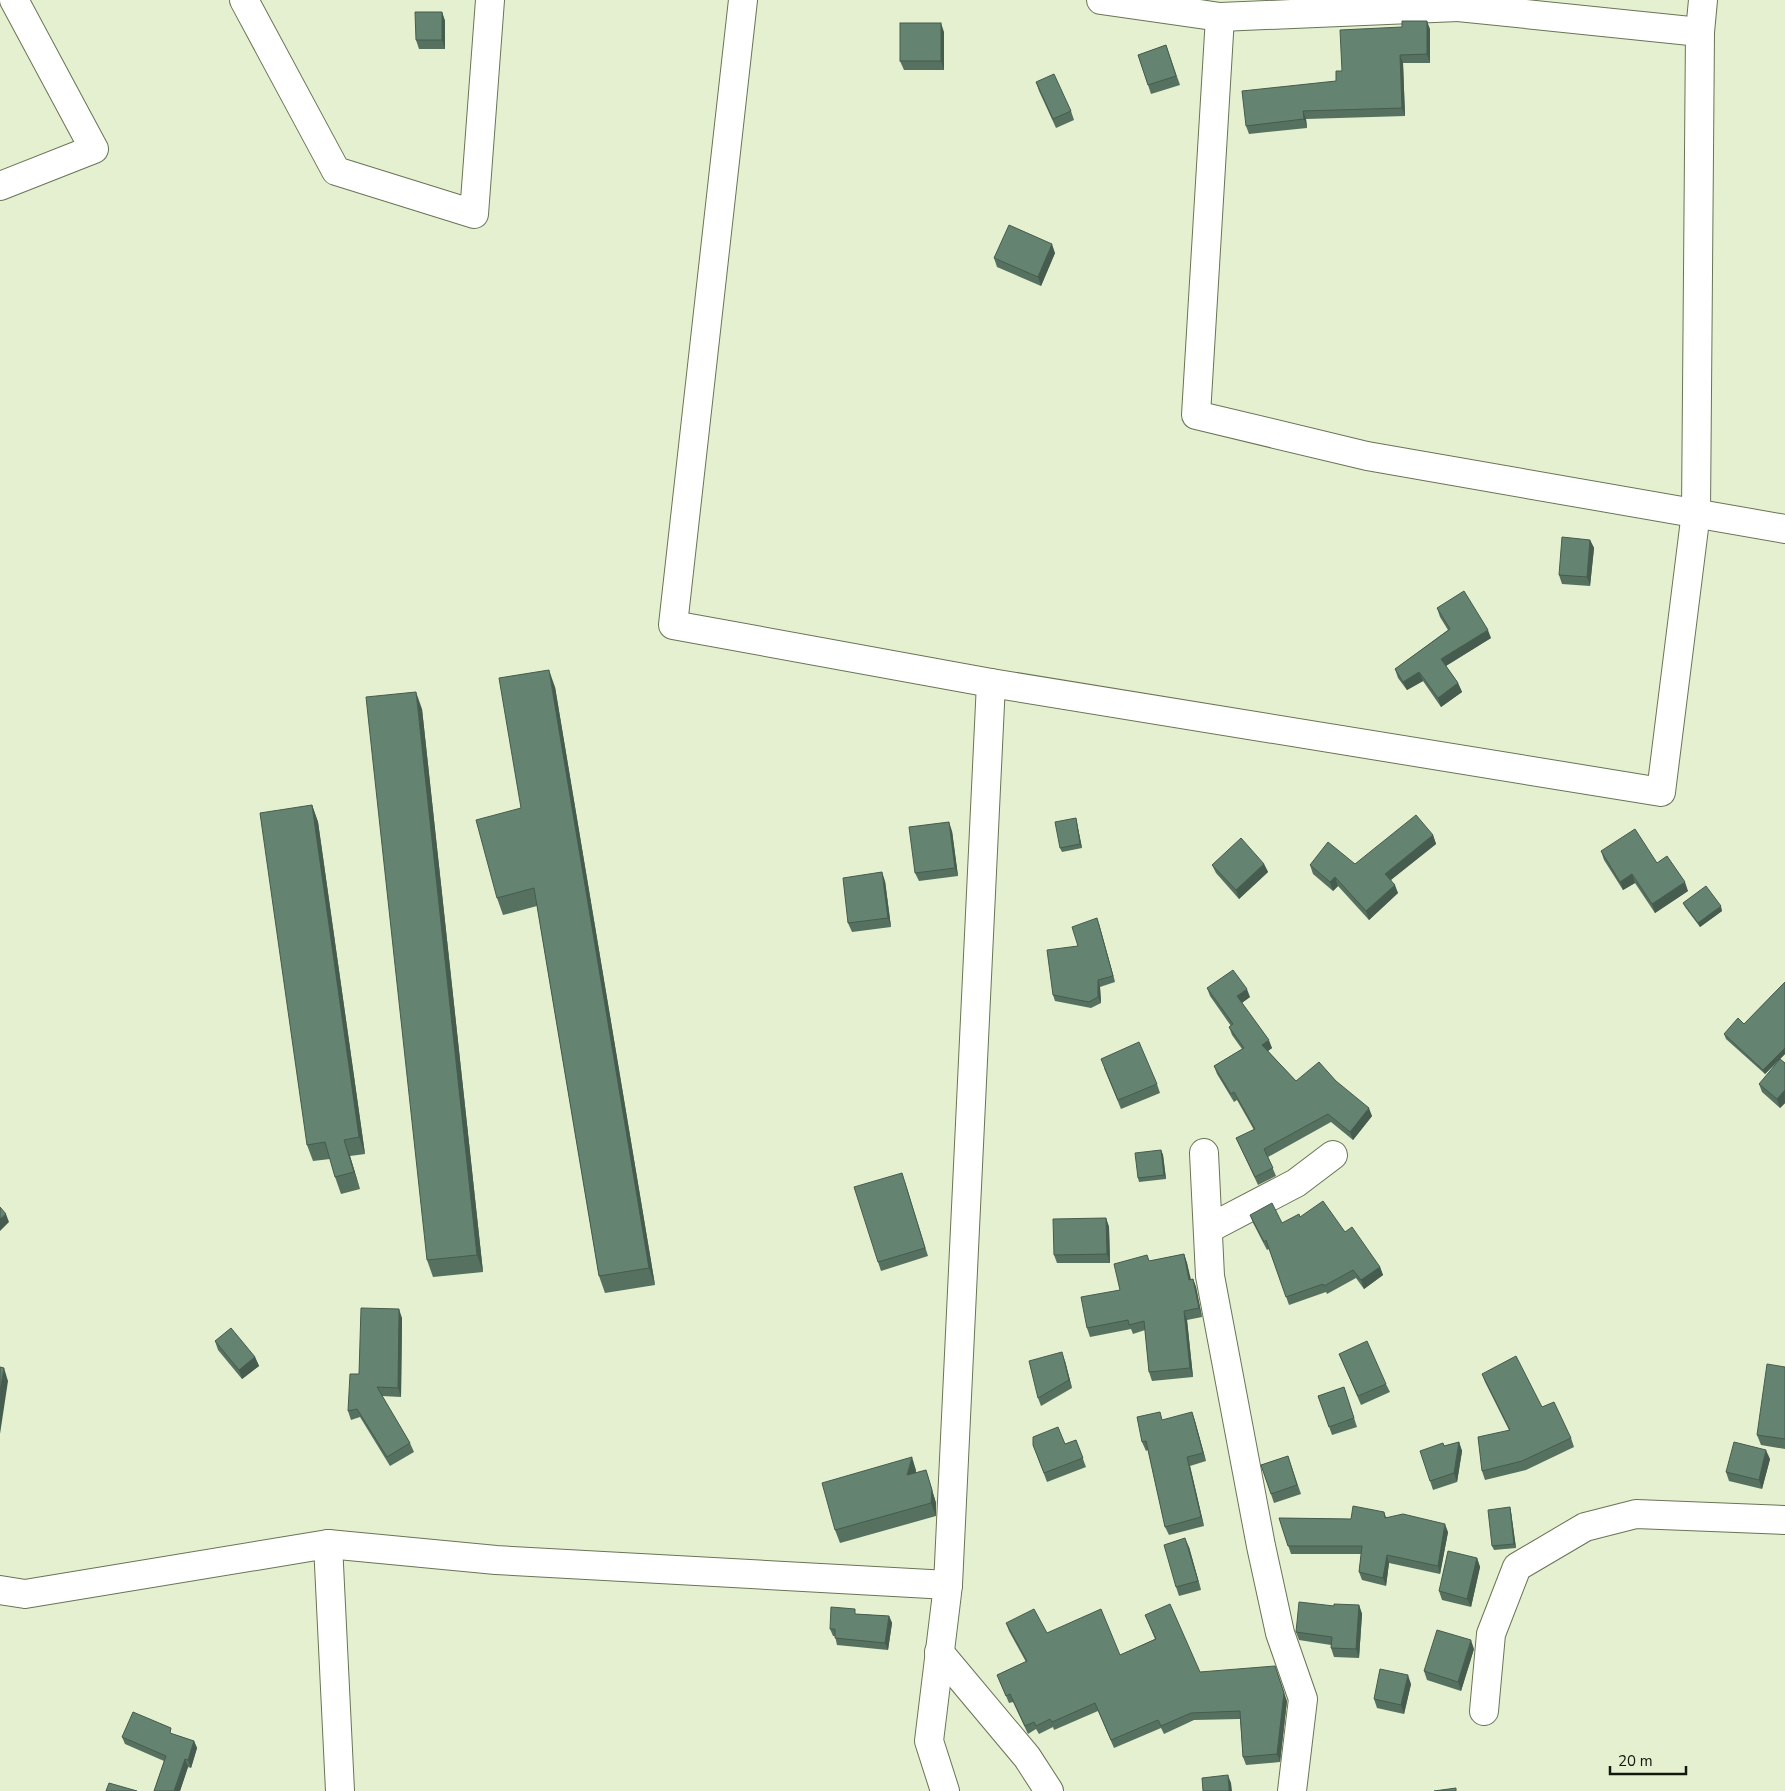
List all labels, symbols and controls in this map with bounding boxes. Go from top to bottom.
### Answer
scale bar [1610,1744,1686,1776]
text: 20 m [1618,1751,1653,1771]

